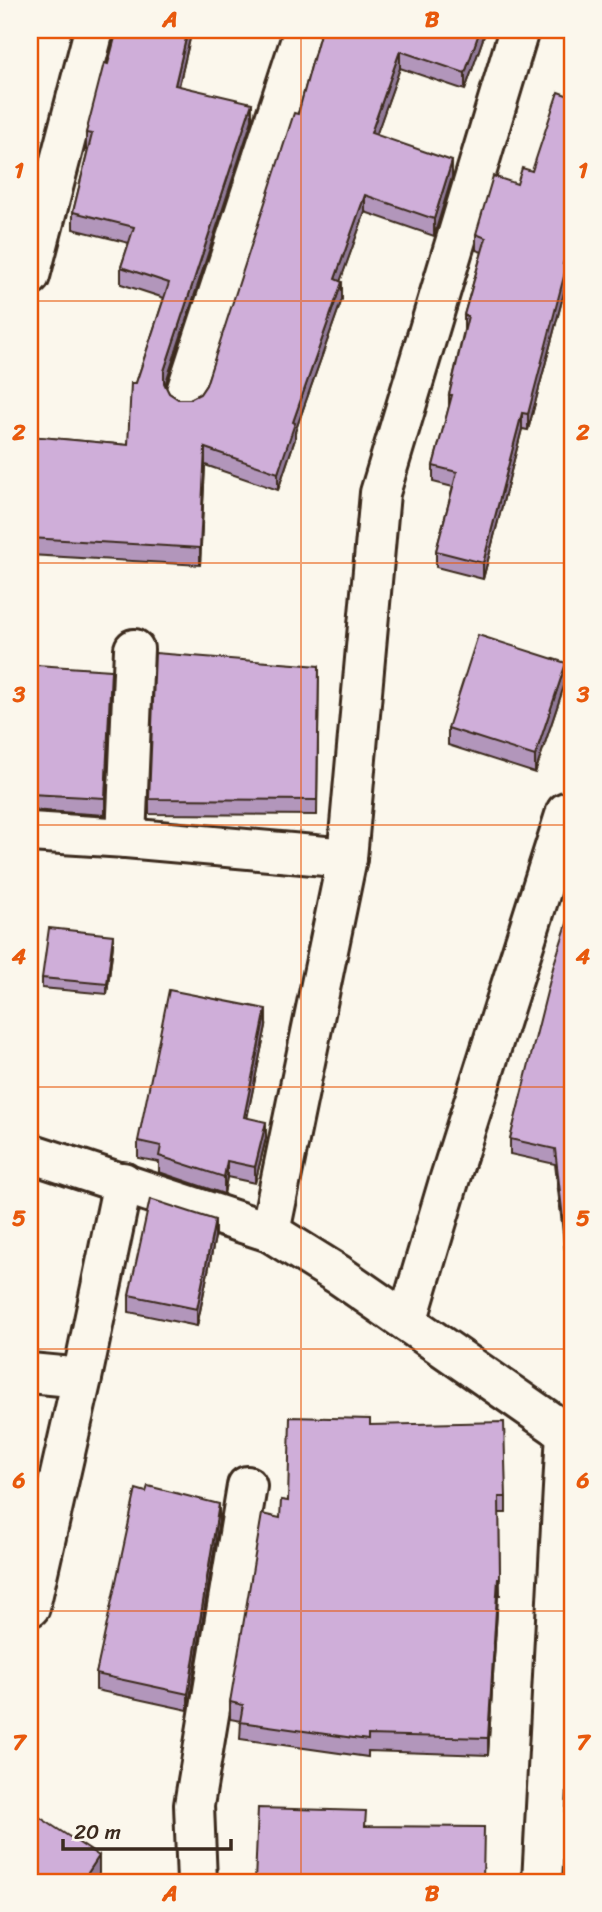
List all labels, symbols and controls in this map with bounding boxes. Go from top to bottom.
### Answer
text: A [161,0,178,40]
text: B [425,0,440,40]
text: 1 [14,150,24,191]
text: 1 [578,150,588,191]
text: 2 [11,412,26,453]
text: 2 [575,412,590,453]
text: 3 [12,674,26,715]
text: 3 [576,674,590,715]
text: 4 [11,936,27,977]
text: 4 [575,936,591,977]
text: 5 [12,1198,26,1239]
text: 5 [576,1198,590,1239]
text: 6 [11,1460,26,1501]
text: 6 [575,1460,590,1501]
text: 7 [12,1722,27,1763]
text: 7 [576,1722,591,1763]
scale bar [63,1807,231,1851]
text: 20 m [74,1813,121,1851]
text: A [161,1873,178,1912]
text: B [425,1873,440,1912]

